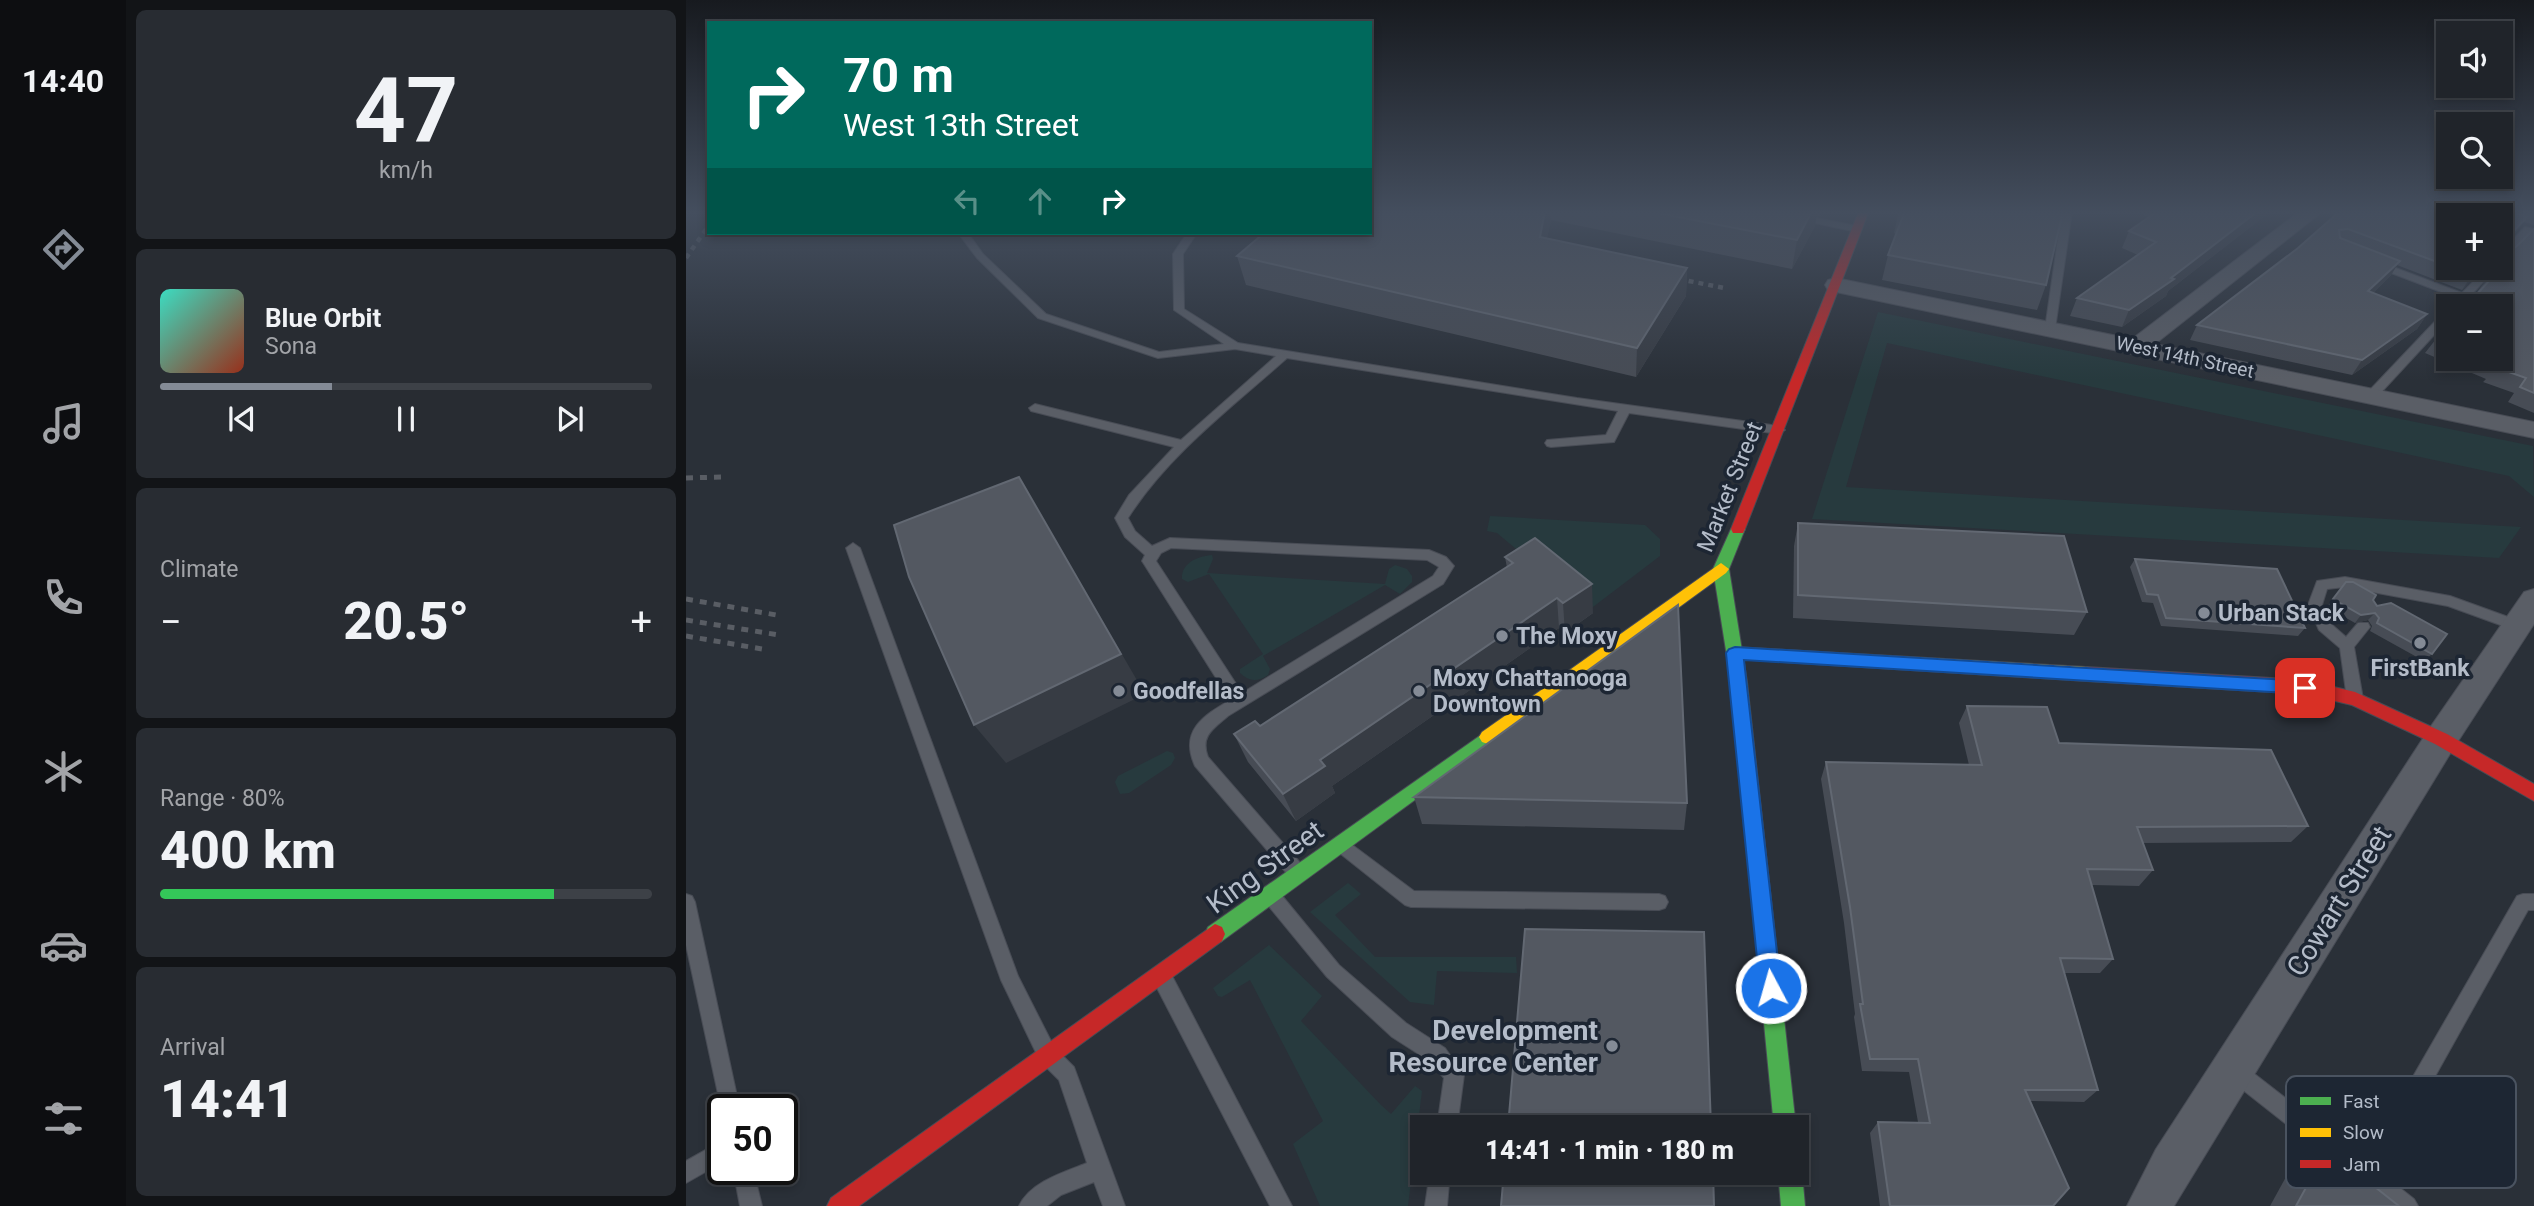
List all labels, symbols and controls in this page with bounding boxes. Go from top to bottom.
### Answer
map controls [2436,21,2513,371]
button: sound [2436,21,2513,98]
text: 70 m [843,47,954,104]
icon: right [728,49,819,140]
text: 47 [354,58,458,164]
text: 14:40 [22,62,104,100]
text: West 13th Street [843,106,1079,144]
button: search [2436,112,2513,189]
text: km/h [379,157,433,184]
icon: left [948,182,986,220]
icon: ahead [1021,182,1059,220]
icon: right [1094,182,1132,220]
button: + [2436,203,2513,280]
icon: directions [39,225,88,274]
button: − [2436,294,2513,371]
text: Blue Orbit [265,303,381,333]
street label: West 14th Street [2114,331,2256,383]
text: Sona [265,333,317,360]
icon: music [39,399,88,448]
icon: previous [223,400,261,438]
icon: pause [387,400,425,438]
icon: next [551,400,589,438]
street label: Market Street [1692,418,1768,556]
text: Climate [160,556,239,583]
icon: phone [39,573,88,622]
text: 20.5° [343,591,469,652]
text: − [160,600,182,644]
text: + [630,600,652,644]
place label: Urban Stack [2218,600,2345,627]
marker: Urban Stack [2196,605,2212,621]
place label: The Moxy [1516,623,1618,650]
marker: The Moxy [1494,628,1510,644]
marker: FirstBank [2412,635,2428,651]
place label: FirstBank [2371,655,2470,682]
pin [2275,658,2335,718]
place label: Moxy Chattanooga Downtown [1433,665,1627,718]
icon: arrive [2286,669,2324,707]
place label: Goodfellas [1133,678,1244,705]
marker: Goodfellas [1111,683,1127,699]
marker: Moxy Chattanooga Downtown [1411,683,1427,699]
icon: climate [39,747,88,796]
text: Range · 80% [160,785,285,812]
street label: King Street [1200,814,1330,920]
text: 400 km [160,820,336,881]
street label: Cowart Street [2280,820,2398,982]
icon: car [39,921,88,970]
position arrow [1734,951,1808,1025]
place label: Development Resource Center [1388,1014,1598,1079]
text: Arrival [160,1034,225,1061]
marker: Development Resource Center [1604,1038,1620,1054]
text: 14:41 [160,1069,295,1130]
legend [2286,1076,2516,1188]
text: Fast [2343,1090,2380,1113]
icon: filters [39,1094,88,1143]
speed limit sign: 50 [707,1094,798,1185]
text: Slow [2343,1121,2384,1144]
text: 14:41 · 1 min · 180 m [1485,1135,1734,1165]
text: Jam [2343,1153,2380,1176]

